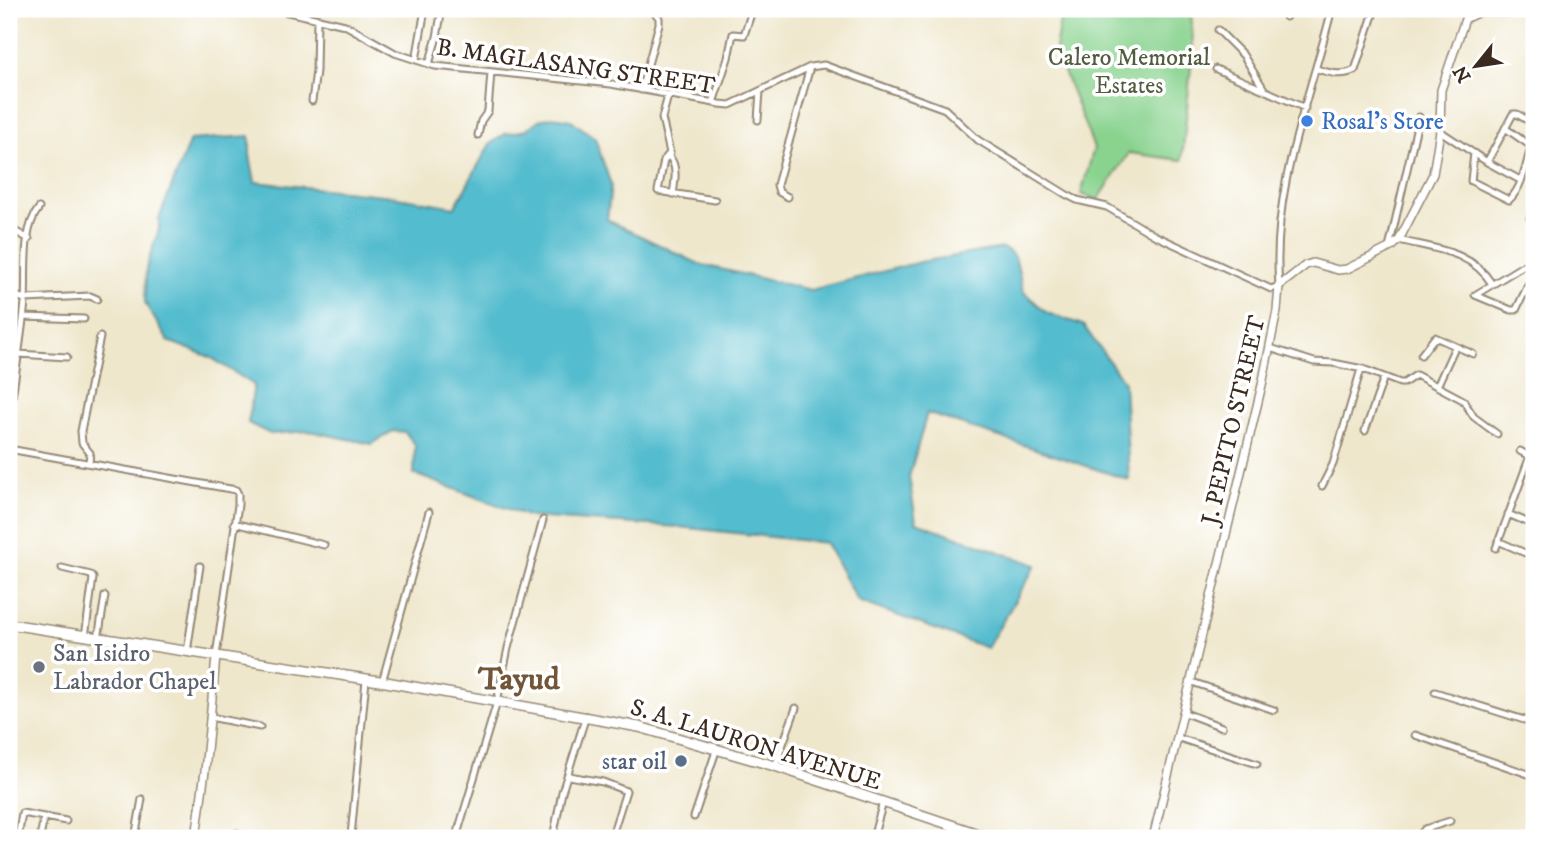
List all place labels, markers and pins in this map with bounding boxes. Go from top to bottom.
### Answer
place label: Rosal's Store [1321,107,1444,137]
marker: Rosal's Store [1299,113,1315,129]
place label: San Isidro Labrador Chapel [53,639,217,697]
marker: San Isidro Labrador Chapel [31,659,47,675]
place label: star oil [602,747,668,777]
marker: star oil [673,753,689,769]

